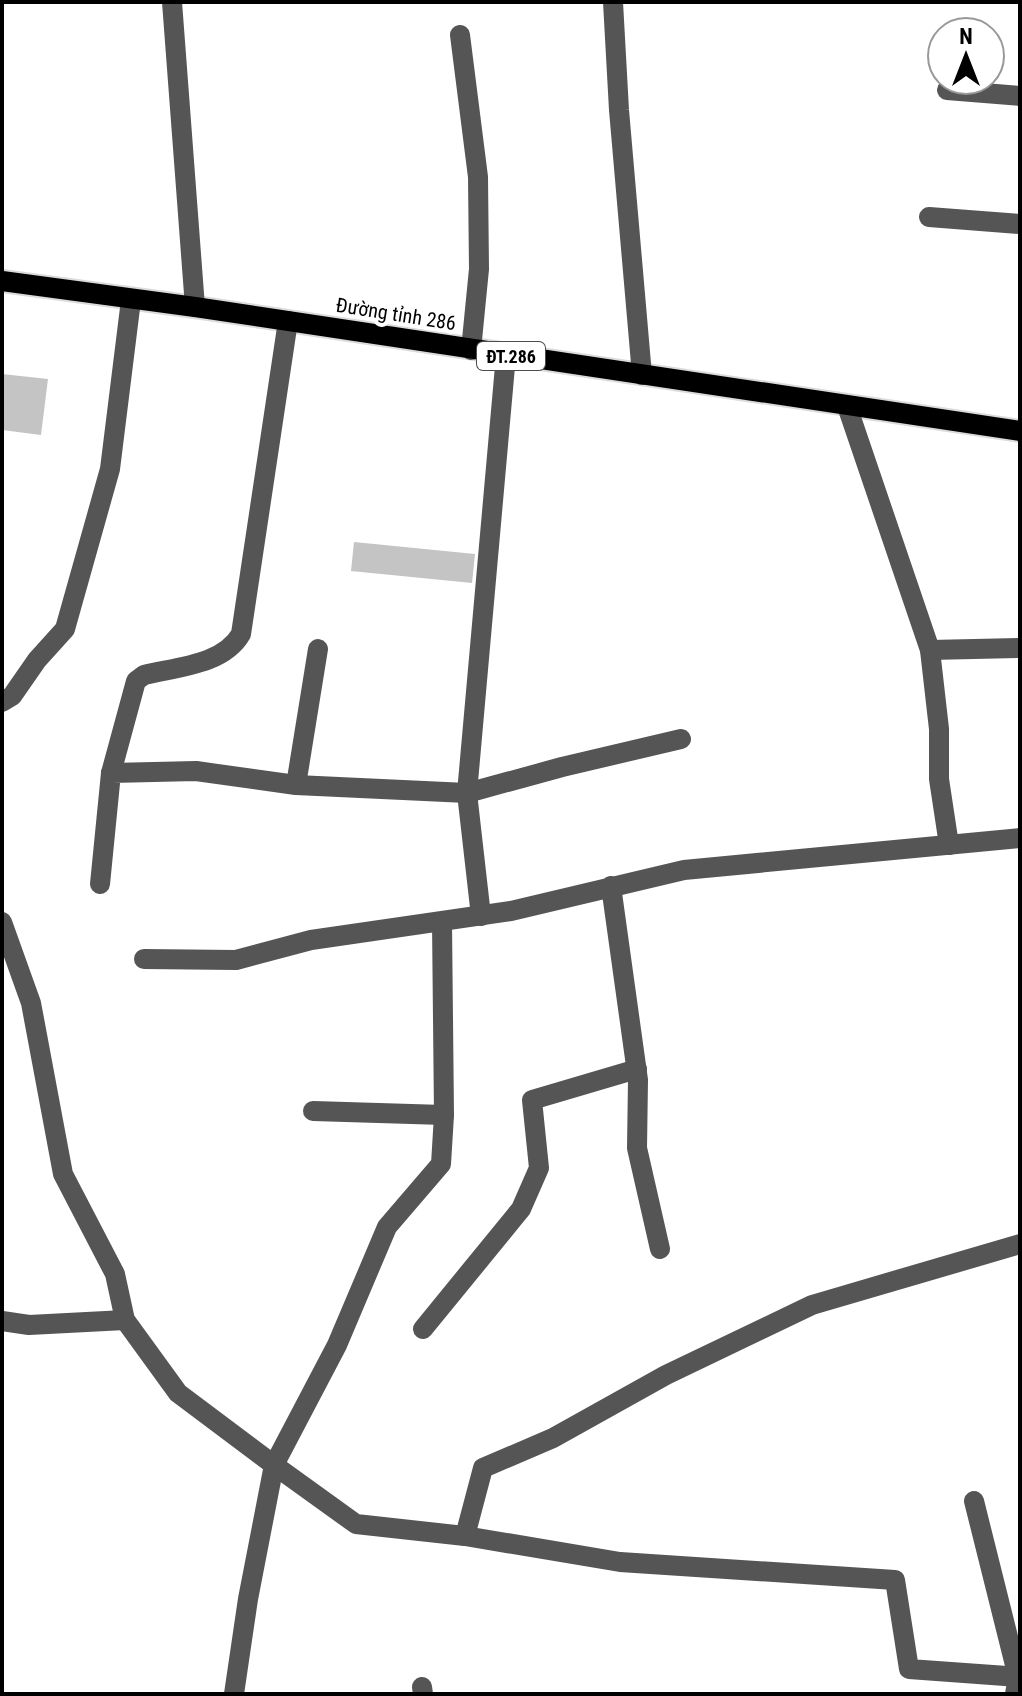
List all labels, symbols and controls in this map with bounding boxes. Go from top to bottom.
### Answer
north arrow [926,16,1006,96]
text: N [959,24,973,49]
street label: Đường tỉnh 286 [334,293,458,335]
road number: ĐT.286 [477,342,545,370]

